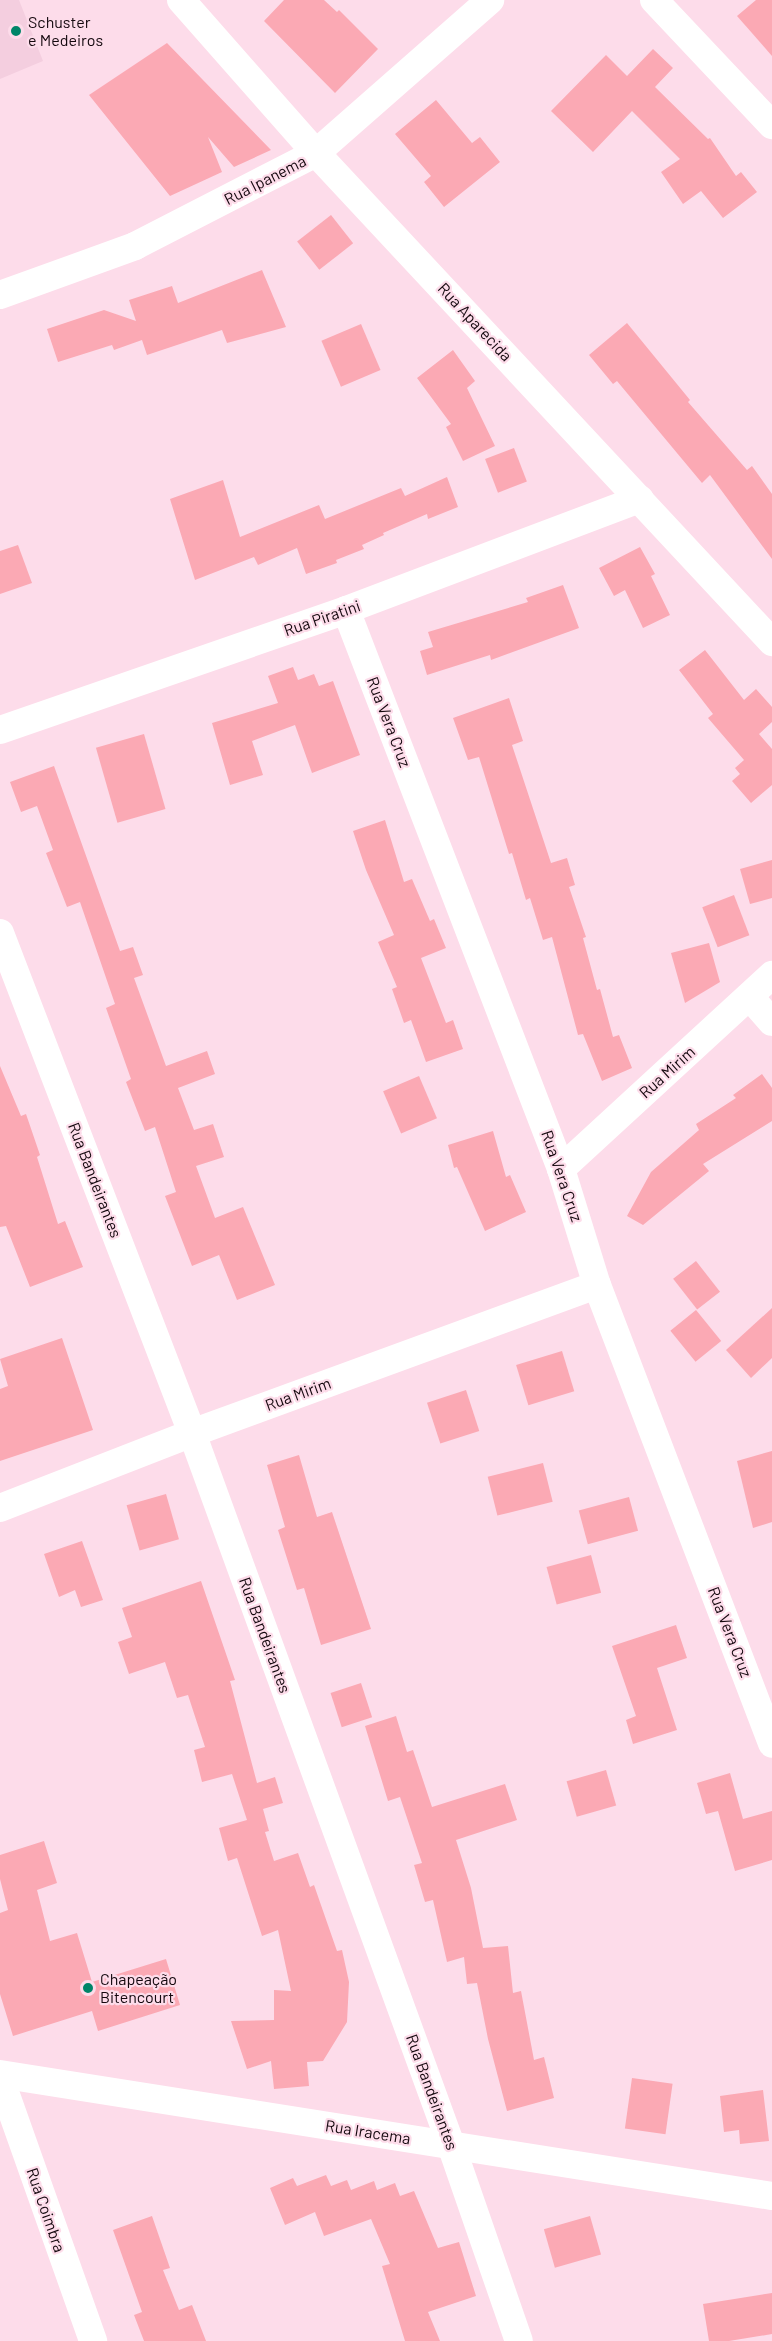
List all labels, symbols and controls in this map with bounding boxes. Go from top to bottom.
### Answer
place label: Schuster e Medeiros [28,12,103,50]
marker: Schuster e Medeiros [9,24,23,38]
street label: Rua Ipanema [221,151,309,209]
street label: Rua Aparecida [434,279,516,365]
street label: Rua Piratini [281,596,363,640]
street label: Rua Vera Cruz [363,674,415,770]
street label: Rua Mirim [635,1042,699,1102]
street label: Rua Bandeirantes [64,1120,126,1240]
street label: Rua Vera Cruz [537,1128,587,1224]
street label: Rua Mirim [263,1373,333,1415]
street label: Rua Bandeirantes [235,1574,295,1696]
street label: Rua Vera Cruz [704,1584,756,1680]
place label: Chapeação Bitencourt [100,1969,177,2007]
marker: Chapeação Bitencourt [81,1981,95,1995]
street label: Rua Bandeirantes [402,2031,462,2153]
street label: Rua Iracema [324,2116,412,2148]
street label: Rua Coimbra [23,2165,69,2255]

